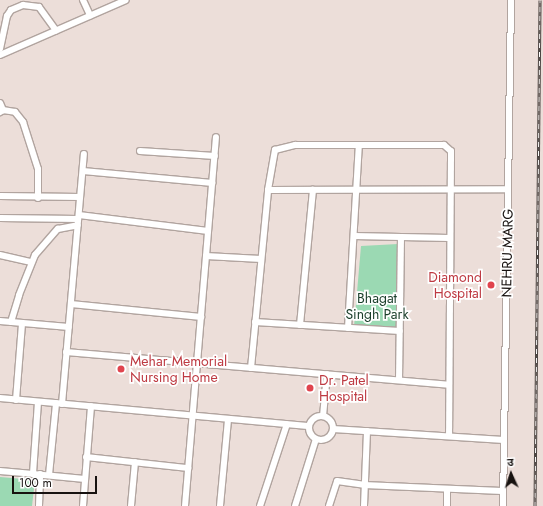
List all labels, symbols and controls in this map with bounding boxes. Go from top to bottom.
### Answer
street label: NEHRU MARG [498,209,516,297]
place label: Diamond Hospital [428,269,482,302]
marker: Diamond Hospital [485,279,497,291]
park label: Bhagat Singh Park [345,290,409,322]
place label: Mehar Memorial Nursing Home [130,353,227,386]
marker: Mehar Memorial Nursing Home [115,363,127,375]
place label: Dr. Patel Hospital [319,372,369,404]
marker: Dr. Patel Hospital [304,382,316,394]
north arrow [491,454,531,494]
text: उ [507,454,514,470]
scale bar [14,468,99,494]
text: 100 m [19,474,52,492]

